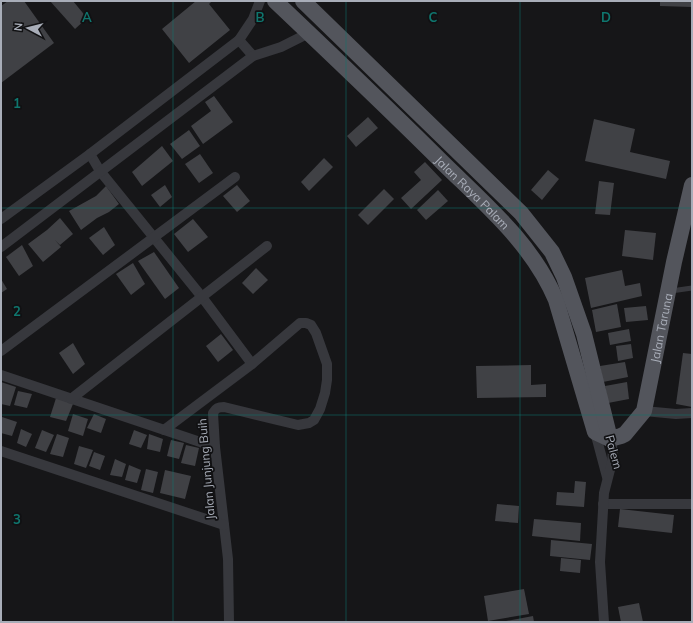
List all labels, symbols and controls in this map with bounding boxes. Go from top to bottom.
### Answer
north arrow [8,8,48,48]
text: A [82,9,92,25]
text: B [256,9,265,25]
text: C [429,9,438,25]
text: D [601,9,611,25]
text: N [11,22,26,32]
text: 1 [13,95,21,111]
street label: Jalan Raya Palam [432,152,513,232]
street label: Jalan Taruna [646,292,675,364]
text: 2 [13,303,21,319]
street label: Jalan Junjung Buih [194,418,218,520]
street label: Palem [602,433,626,471]
text: 3 [13,511,21,527]

